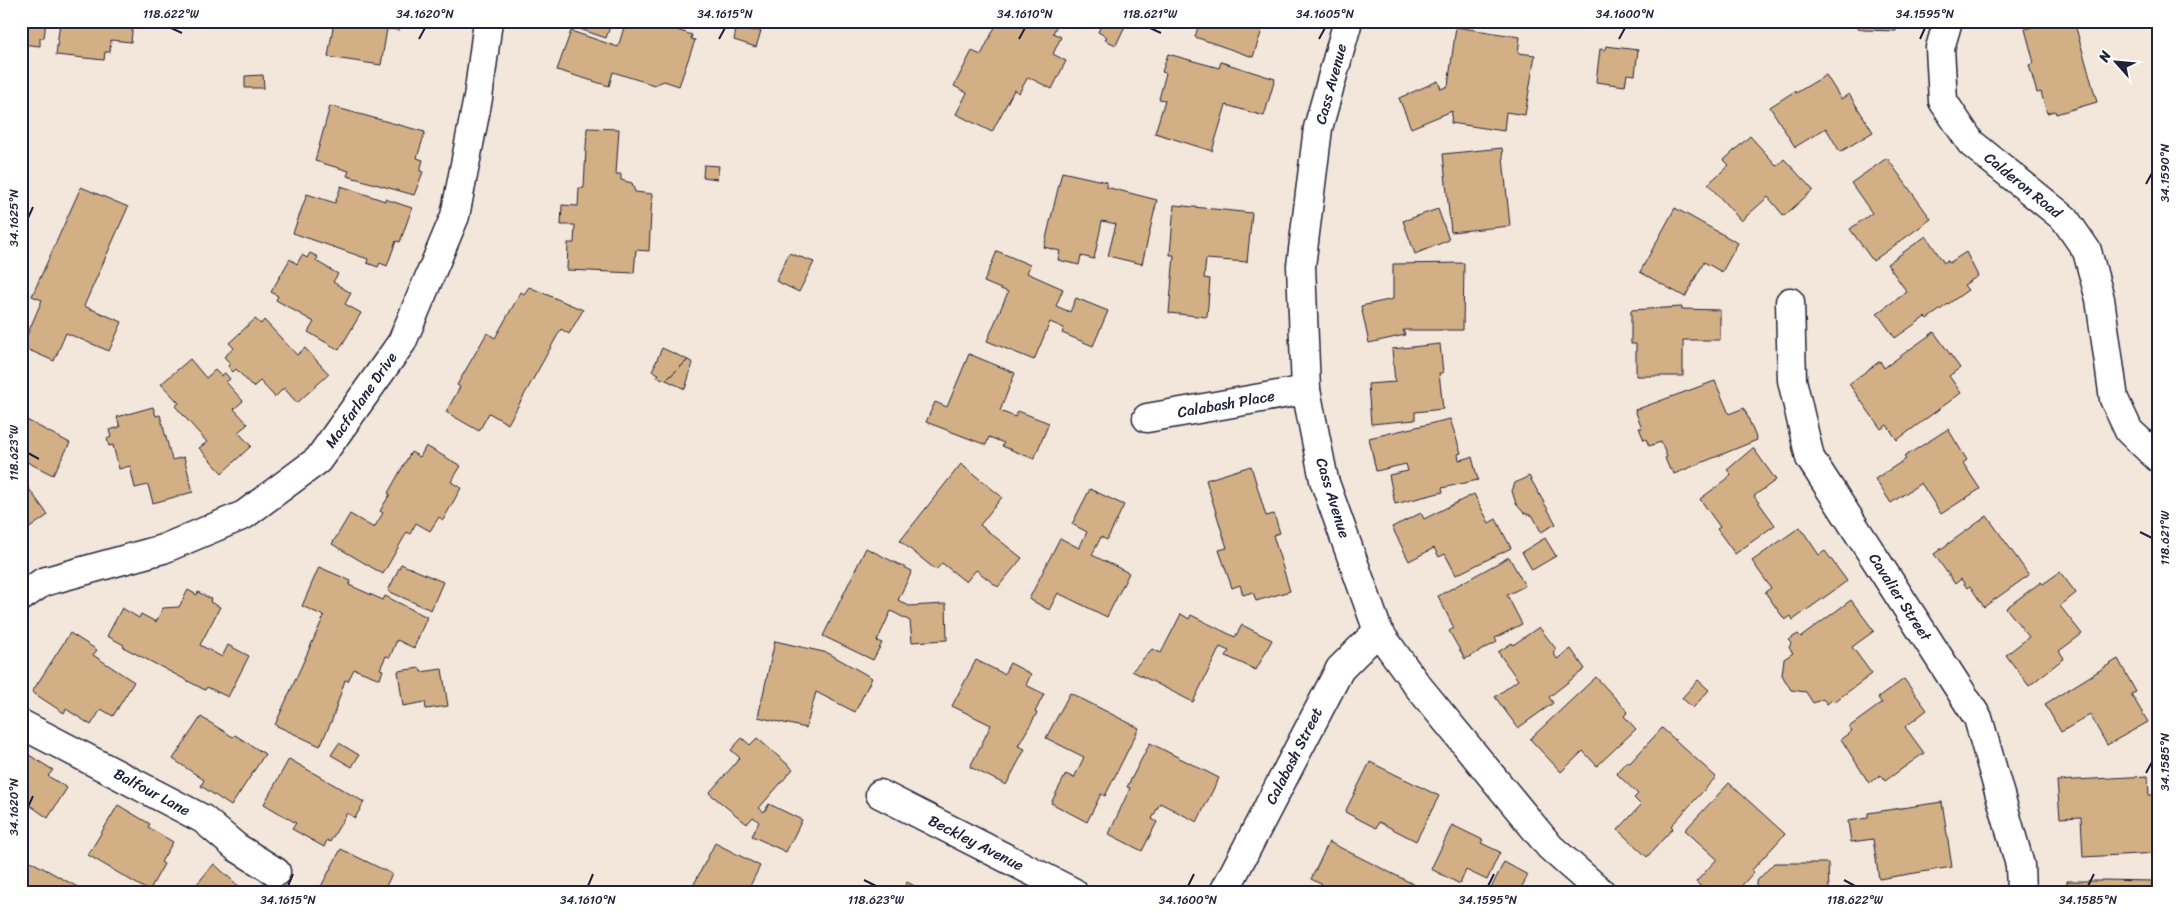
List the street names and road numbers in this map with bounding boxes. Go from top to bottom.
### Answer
street label: Cass Avenue [1308,40,1354,127]
street label: Calderon Road [1978,145,2069,226]
street label: Macfarlane Drive [318,346,404,454]
street label: Calabash Place [1175,383,1277,425]
street label: Cass Avenue [1308,455,1358,542]
street label: Cavalier Street [1862,548,1939,647]
street label: Calabash Street [1258,702,1330,809]
street label: Balfour Lane [109,761,195,823]
street label: Beckley Avenue [924,808,1029,878]

